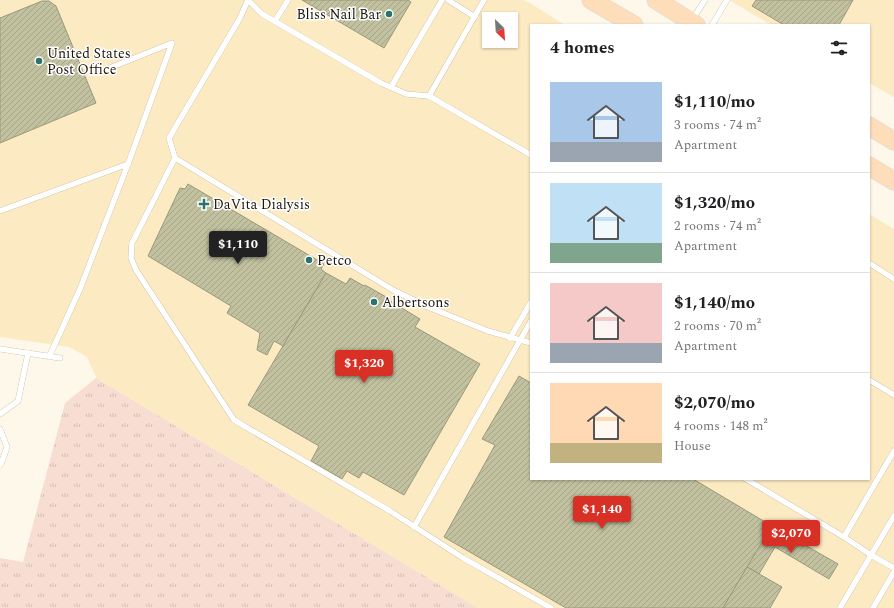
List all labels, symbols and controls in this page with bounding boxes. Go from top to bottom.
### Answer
place label: Bliss Nail Bar [296,4,381,25]
marker: Bliss Nail Bar [384,9,394,19]
north arrow [482,12,518,48]
map controls [482,12,518,48]
text: 4 homes [550,35,615,61]
icon: filters [828,37,850,59]
place label: United States Post Office [47,43,131,80]
marker: United States Post Office [34,56,44,66]
text: $1,110/mo [674,89,755,115]
icon: home [582,98,630,146]
text: 3 rooms · 74 m² [674,115,761,135]
text: Apartment [674,135,737,155]
text: $1,320/mo [674,190,755,216]
place label: DaVita Dialysis [213,194,310,215]
marker: DaVita Dialysis [198,198,210,210]
icon: home [582,199,630,247]
text: 2 rooms · 74 m² [674,216,761,236]
pin: $1,110 [205,231,271,265]
text: $1,110 [218,234,258,254]
text: Apartment [674,236,737,256]
place label: Petco [317,250,352,271]
marker: Petco [304,255,314,265]
text: $1,140/mo [674,290,755,316]
place label: Albertsons [382,292,449,313]
marker: Albertsons [369,297,379,307]
icon: home [582,299,630,347]
text: 2 rooms · 70 m² [674,316,761,336]
text: Apartment [674,336,737,356]
pin: $1,320 [331,350,397,384]
text: $1,320 [344,353,384,373]
text: $2,070/mo [674,390,755,416]
icon: home [582,399,630,447]
text: 4 rooms · 148 m² [674,416,768,436]
text: House [674,436,711,456]
pin: $1,140 [569,496,635,530]
text: $1,140 [582,499,622,519]
pin: $2,070 [758,520,824,554]
text: $2,070 [771,523,811,543]

